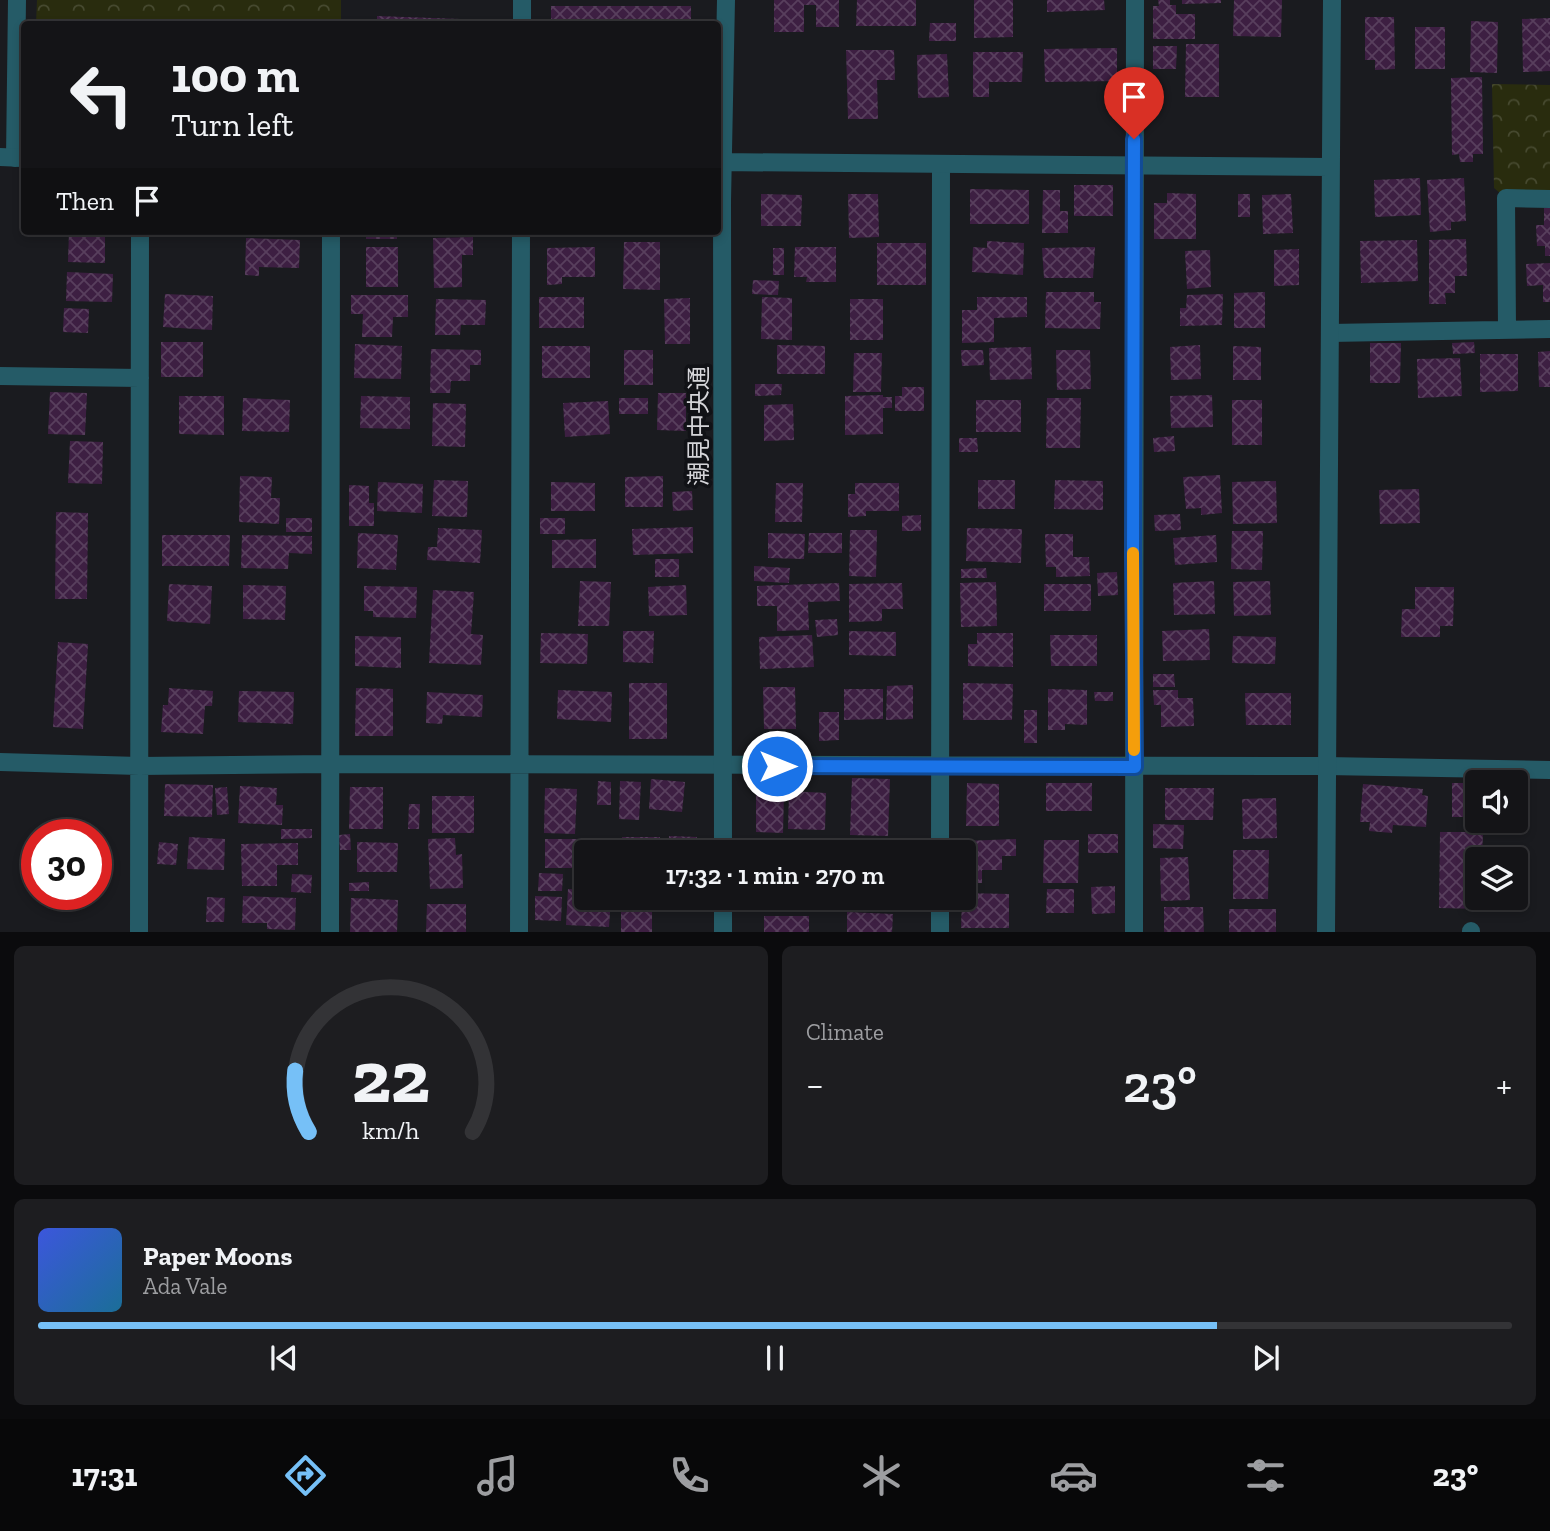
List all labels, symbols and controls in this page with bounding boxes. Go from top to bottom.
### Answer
text: 100 m [171,46,299,105]
icon: left [56,49,147,140]
pin [1104,67,1164,139]
icon: arrive [1115,78,1153,116]
text: Turn left [171,106,293,144]
icon: arrive [128,182,166,220]
text: Then [56,185,114,217]
street label: 潮見中央通 [684,366,713,486]
position arrow [740,729,814,803]
map controls [1465,770,1528,910]
button: sound [1465,770,1528,833]
speed limit sign: 30 [21,819,112,910]
button: layers [1465,847,1528,910]
text: 17:32 · 1 min · 270 m [666,859,884,891]
text: Climate [806,1018,884,1046]
text: 22 [352,1033,430,1121]
text: 23° [1123,1053,1197,1115]
text: − [806,1062,824,1108]
text: + [1496,1062,1512,1108]
text: km/h [362,1114,420,1144]
text: Paper Moons [143,1240,292,1272]
text: Ada Vale [143,1272,227,1300]
icon: previous [265,1339,303,1377]
icon: pause [756,1339,794,1377]
icon: next [1247,1339,1285,1377]
icon: directions [281,1451,330,1500]
icon: music [473,1451,522,1500]
icon: phone [665,1451,714,1500]
icon: climate [857,1451,906,1500]
icon: car [1049,1451,1098,1500]
icon: filters [1241,1451,1290,1500]
text: 17:31 [72,1456,138,1494]
text: 23° [1433,1456,1478,1494]

